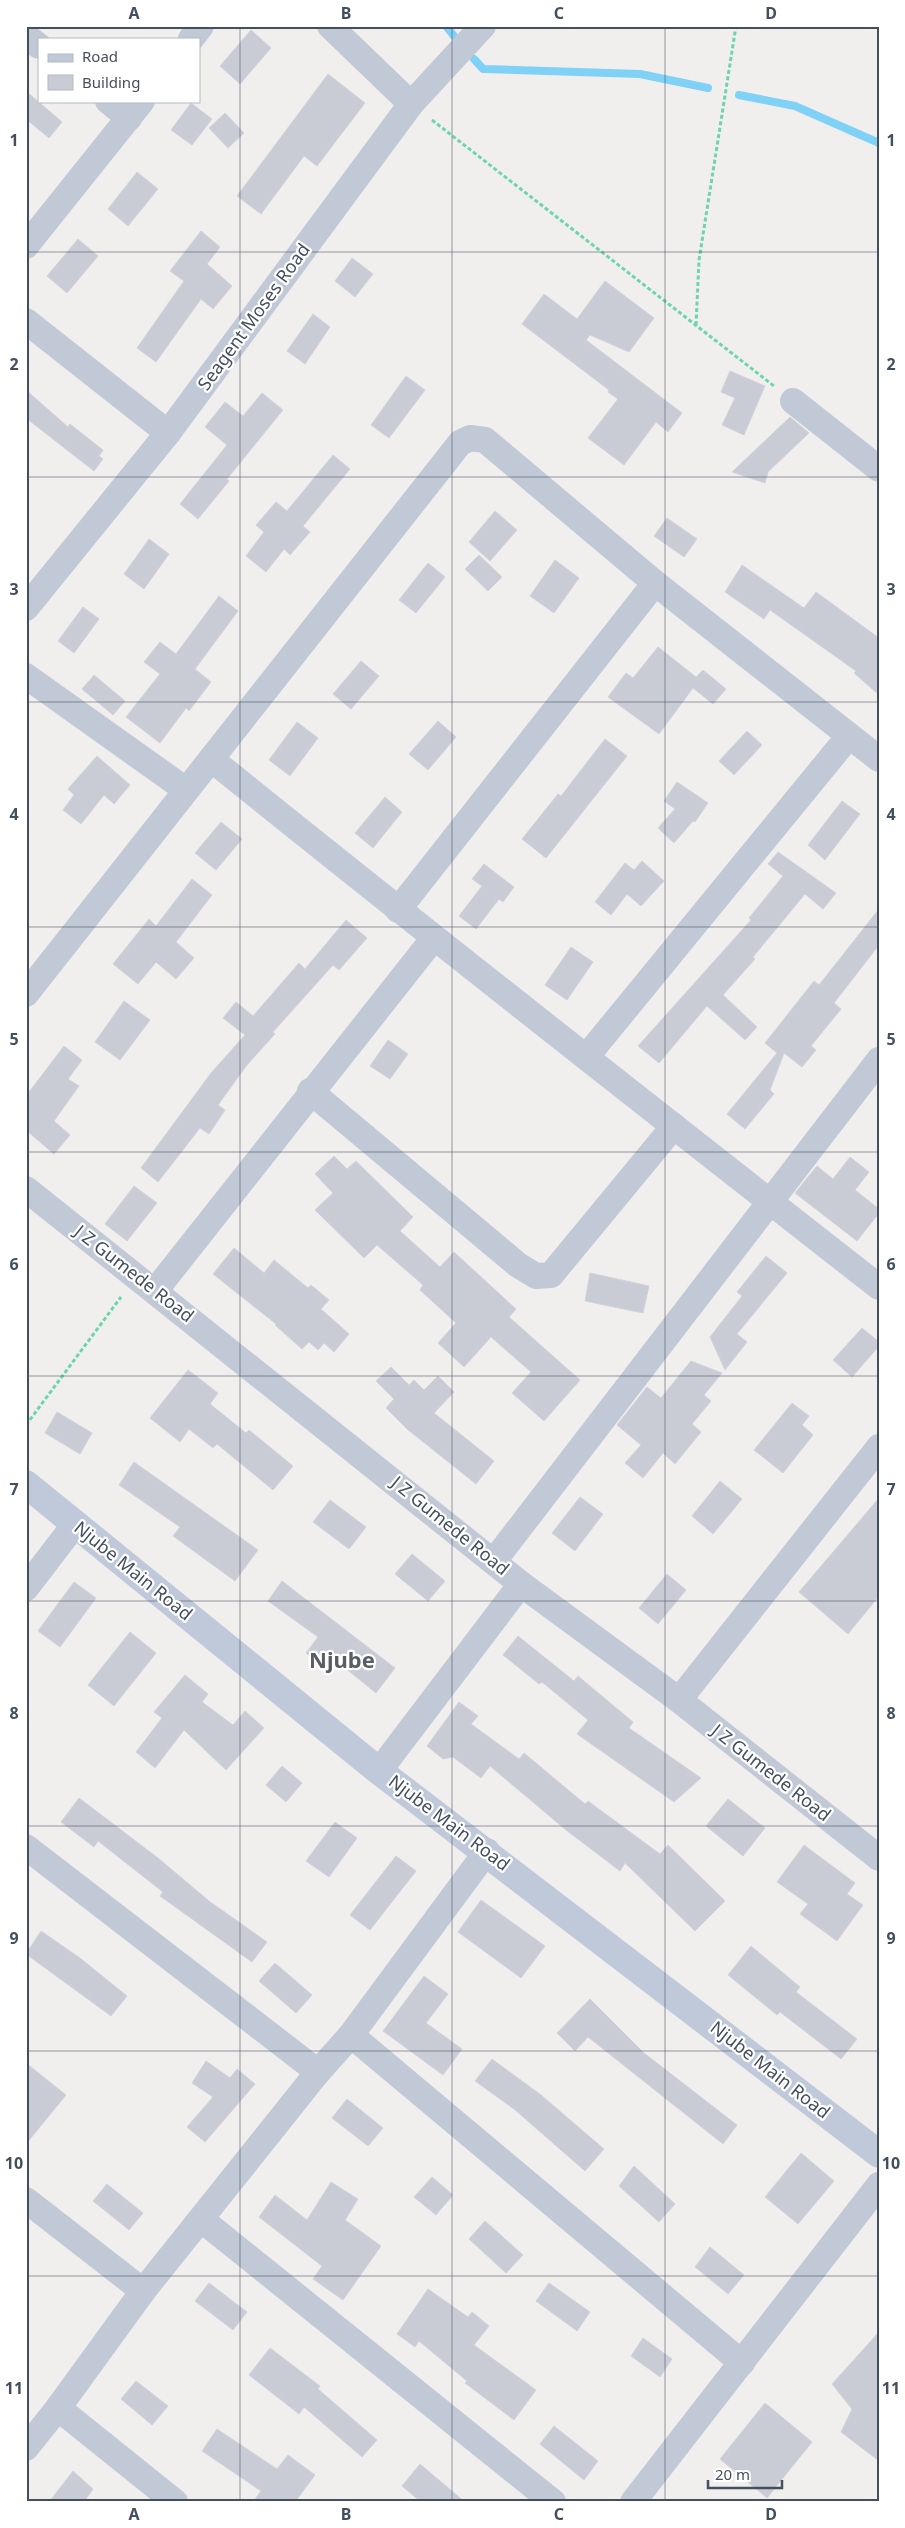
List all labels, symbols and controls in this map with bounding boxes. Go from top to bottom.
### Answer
text: A [128,2,140,24]
text: B [341,2,351,24]
text: C [554,2,564,24]
text: D [765,2,777,24]
legend [38,38,200,102]
text: Road [82,46,118,66]
text: Building [82,72,140,92]
text: 1 [9,129,19,151]
text: 1 [886,129,896,151]
street label: Seagent Moses Road [192,238,315,395]
text: 2 [9,353,19,375]
text: 2 [886,353,896,375]
text: 3 [9,578,19,600]
text: 3 [886,578,896,600]
text: 4 [9,803,19,825]
text: 4 [886,803,896,825]
text: 5 [9,1028,19,1050]
text: 5 [886,1028,896,1050]
street label: J Z Gumede Road [69,1218,199,1327]
text: 6 [9,1253,19,1275]
text: 6 [886,1253,896,1275]
street label: J Z Gumede Road [385,1469,514,1580]
text: 7 [9,1478,19,1500]
text: 7 [886,1478,896,1500]
street label: Njube Main Road [70,1515,198,1625]
district label: Njube [309,1644,375,1674]
text: 8 [9,1702,19,1724]
text: 8 [886,1702,896,1724]
street label: J Z Gumede Road [706,1717,836,1826]
street label: Njube Main Road [384,1769,515,1876]
text: 9 [9,1927,19,1949]
text: 9 [886,1927,896,1949]
street label: Njube Main Road [706,2015,835,2123]
text: 10 [5,2152,23,2174]
text: 10 [882,2152,900,2174]
text: 11 [5,2377,23,2399]
text: 11 [882,2377,900,2399]
scale bar [708,2458,781,2490]
text: 20 m [715,2464,750,2484]
text: A [128,2503,140,2525]
text: B [341,2503,351,2525]
text: C [554,2503,564,2525]
text: D [765,2503,777,2525]

